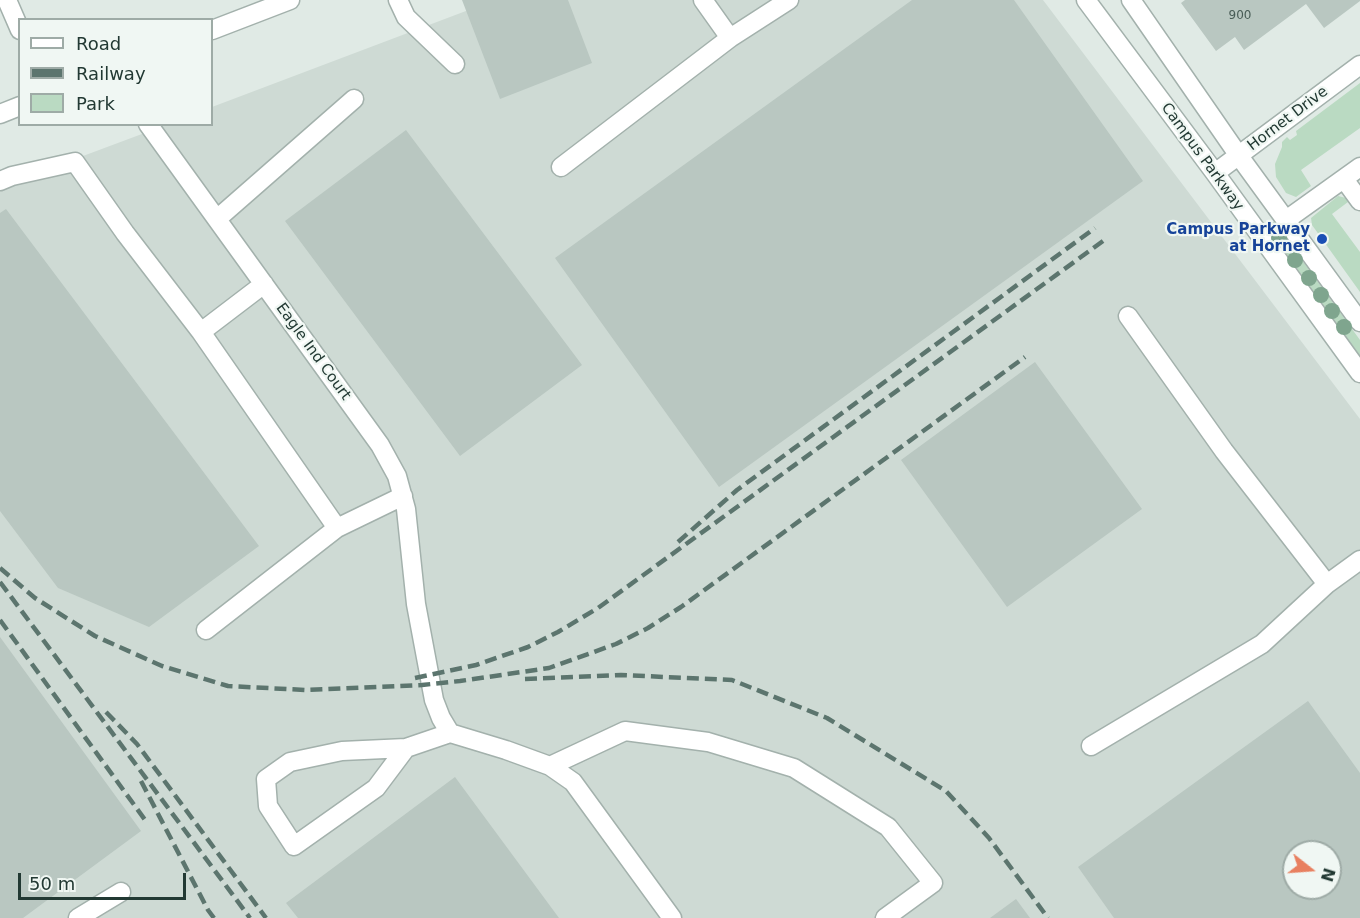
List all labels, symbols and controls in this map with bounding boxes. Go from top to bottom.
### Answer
house number: 900 [1229,9,1251,23]
legend [18,18,213,126]
text: Road [76,33,121,54]
text: Railway [76,63,146,84]
street label: Hornet Drive [1244,83,1332,155]
text: Park [76,93,115,114]
street label: Campus Parkway [1157,100,1247,214]
place label: Campus Parkway at Hornet [1166,221,1310,256]
marker: Campus Parkway at Hornet [1315,232,1329,246]
street label: Eagle Ind Court [272,300,354,404]
north arrow [1282,840,1342,900]
scale bar [21,861,189,899]
text: N [1317,866,1339,884]
text: 50 m [29,873,75,894]

